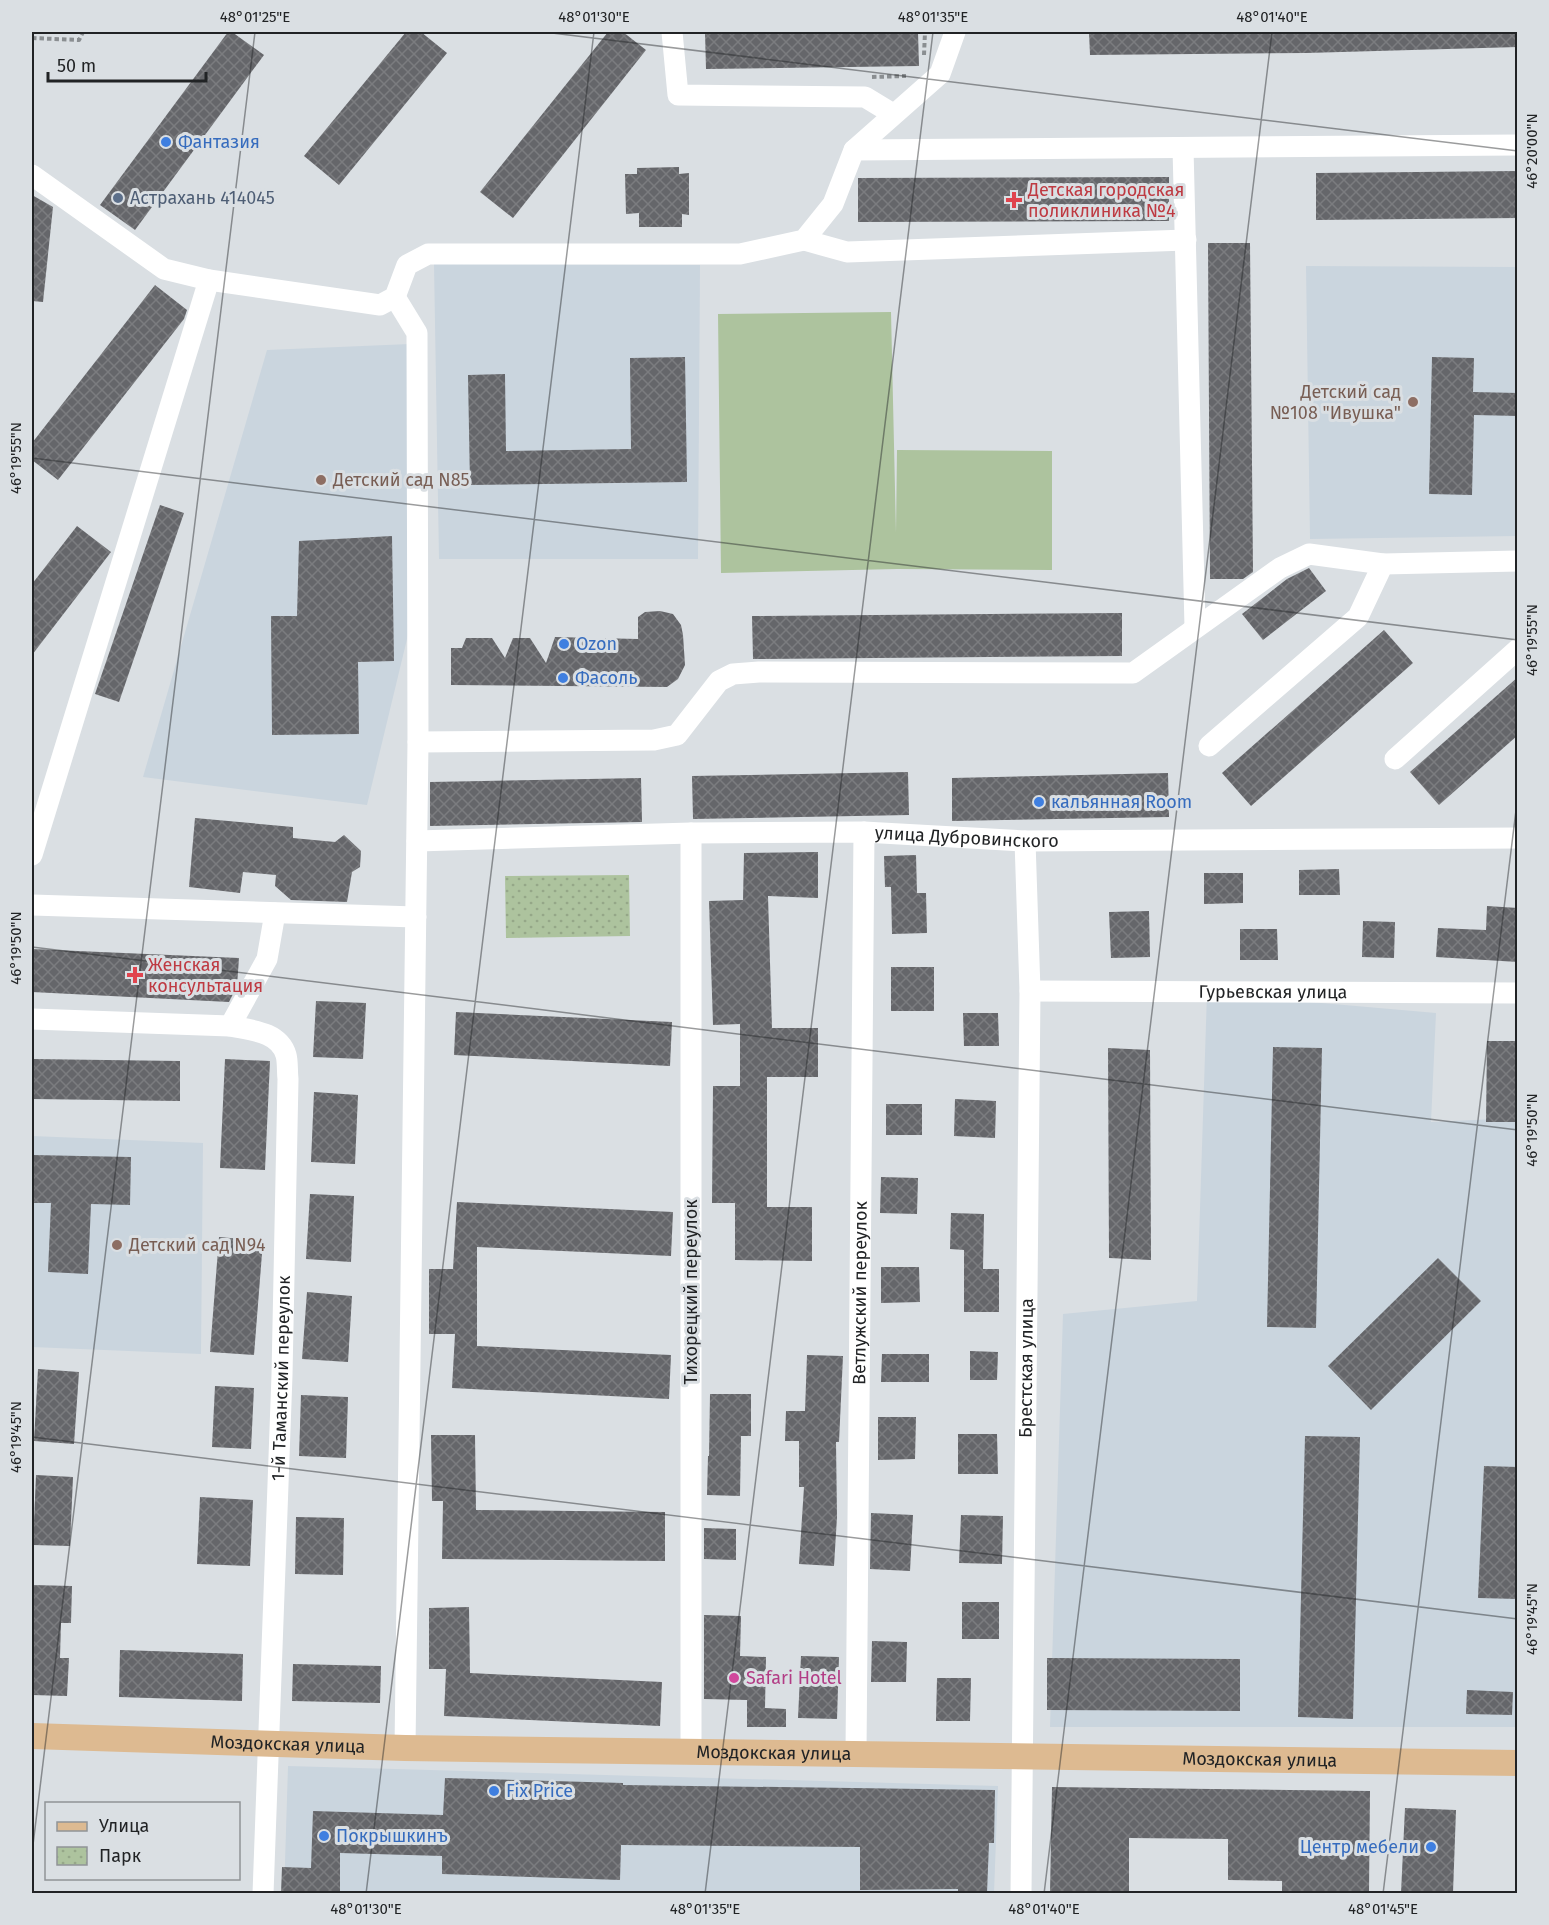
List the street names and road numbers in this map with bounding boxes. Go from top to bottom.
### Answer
street label: улица Дубровинского [874,822,1059,852]
street label: Гурьевская улица [1199,981,1347,1003]
street label: Тихорецкий переулок [680,1199,702,1385]
street label: Ветлужский переулок [848,1200,872,1385]
street label: 1-й Таманский переулок [267,1275,295,1481]
street label: Брестская улица [1015,1298,1038,1438]
street label: Моздокская улица [210,1731,366,1758]
street label: Моздокская улица [696,1741,851,1765]
street label: Моздокская улица [1182,1747,1337,1772]

